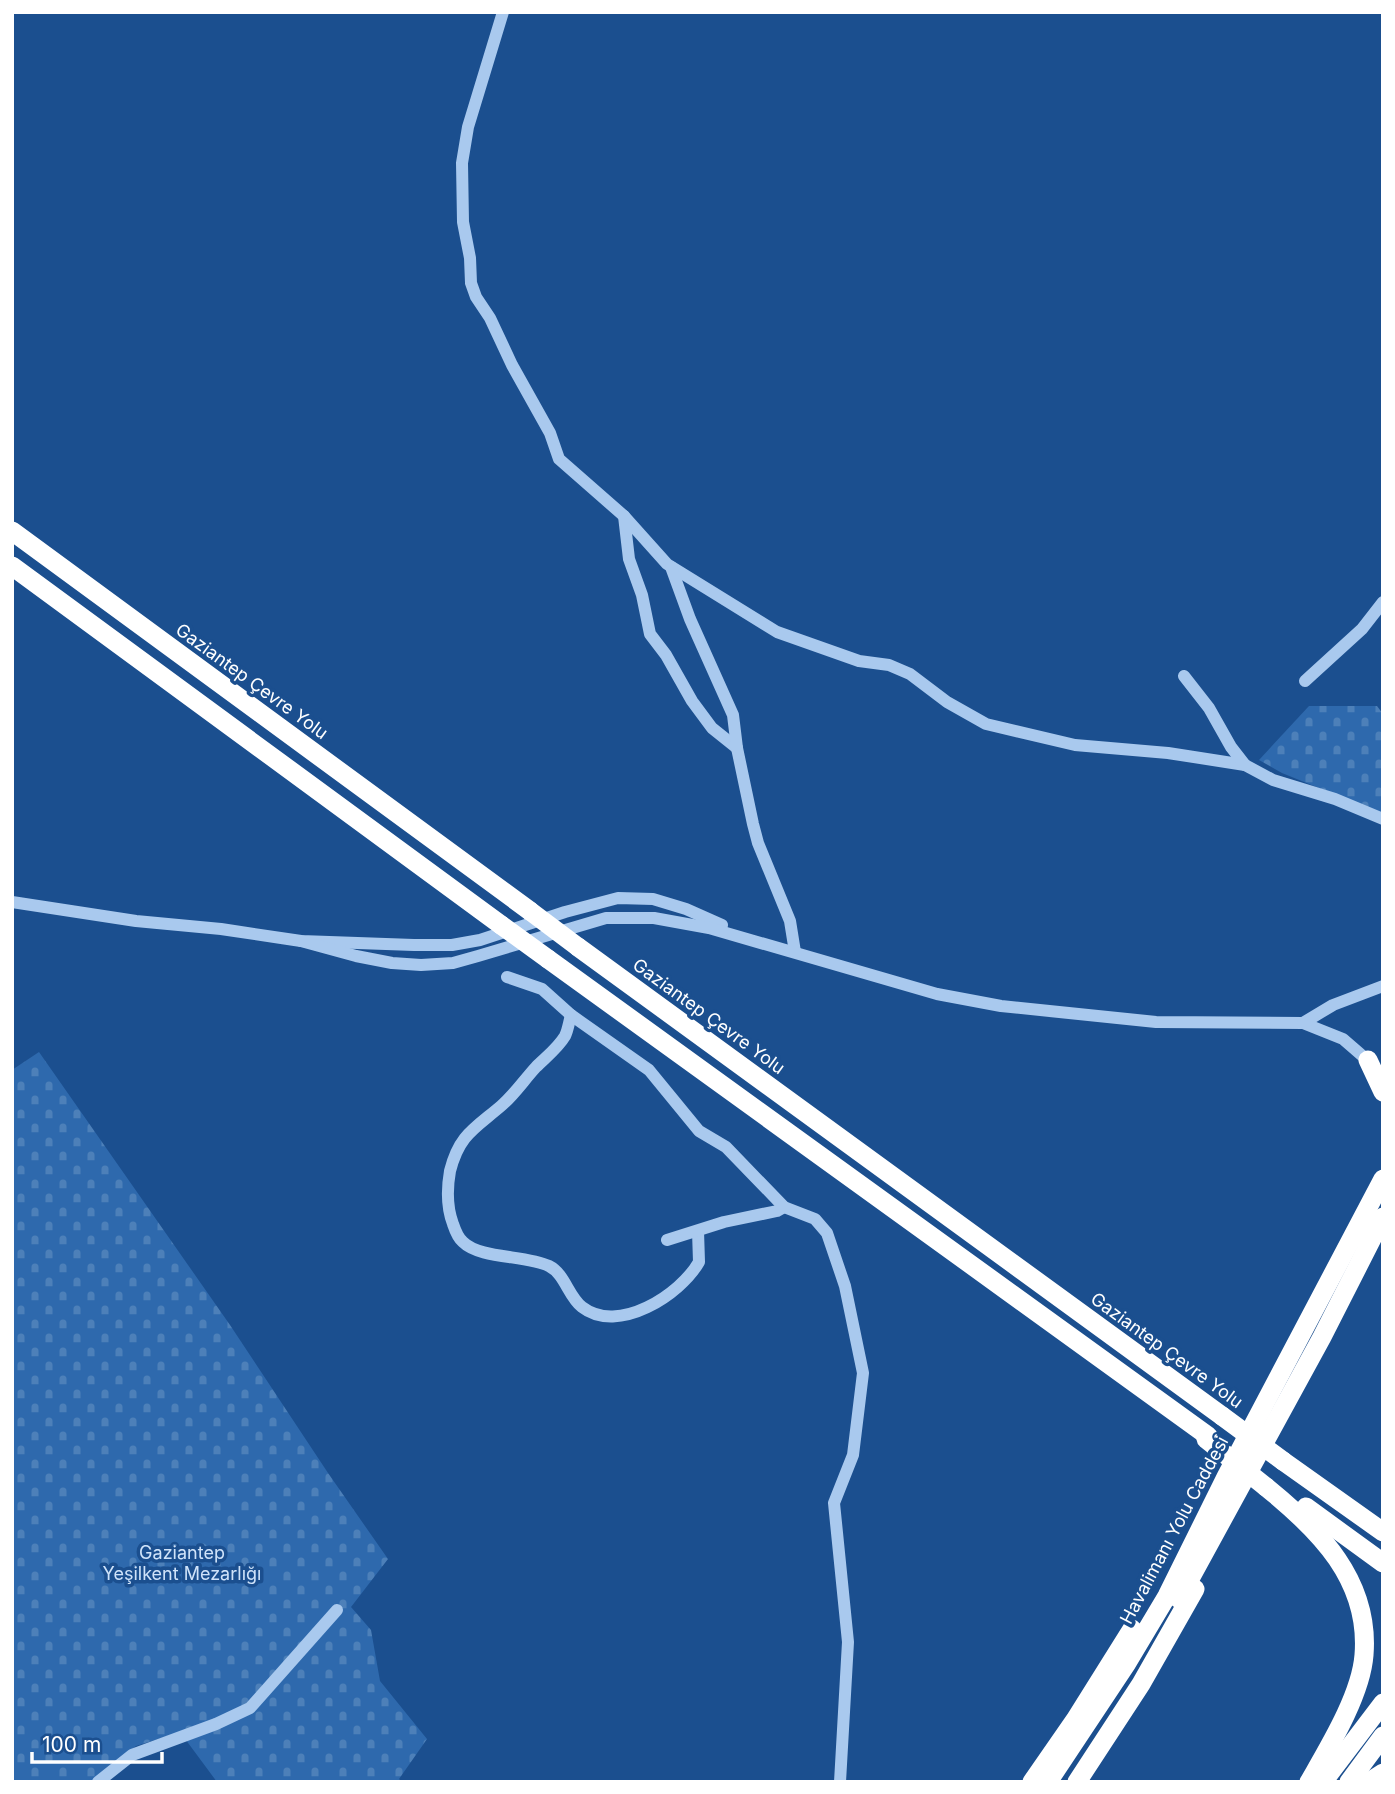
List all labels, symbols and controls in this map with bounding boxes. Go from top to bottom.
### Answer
street label: Gaziantep Çevre Yolu [172,619,332,743]
street label: Gaziantep Çevre Yolu [629,954,789,1078]
street label: Gaziantep Çevre Yolu [1087,1288,1247,1412]
street label: Havalimanı Yolu Caddesi [1116,1433,1232,1627]
park label: Gaziantep Yeşilkent Mezarlığı [103,1542,261,1584]
scale bar [32,1720,161,1764]
text: 100 m [42,1732,101,1757]

